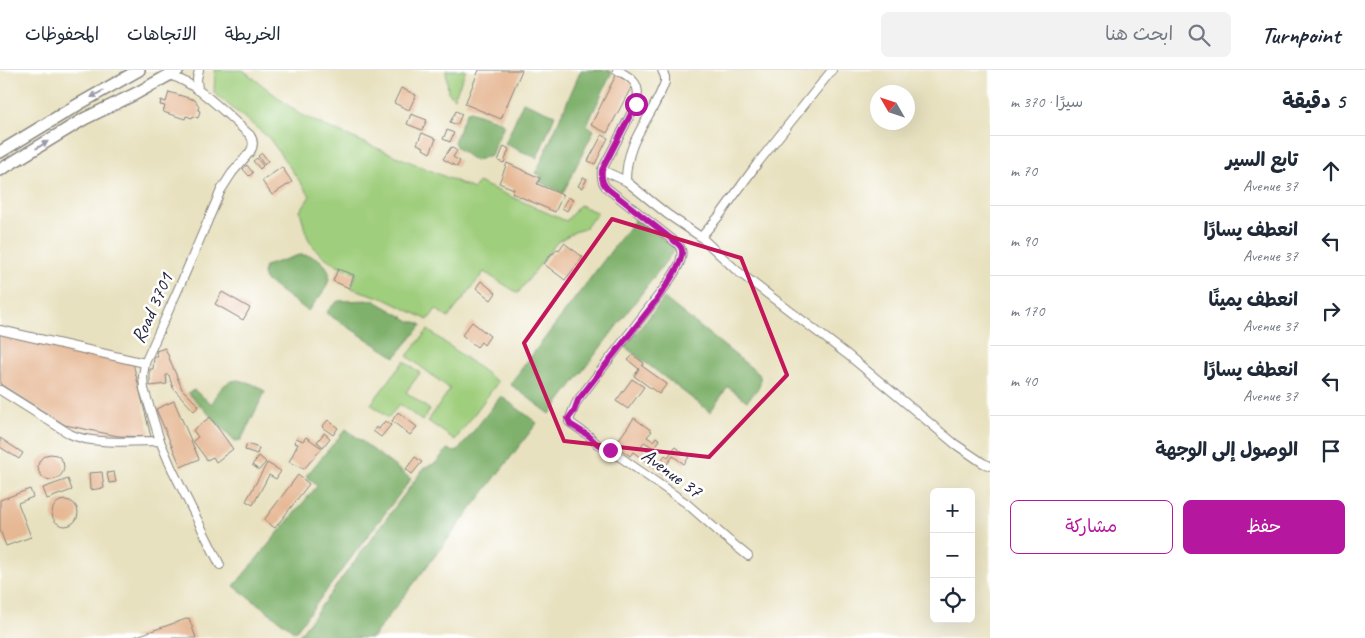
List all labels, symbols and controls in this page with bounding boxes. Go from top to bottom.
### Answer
search box [881,12,1231,57]
text: Turnpoint [1261,20,1340,50]
icon: search [1185,21,1213,49]
text: ابحث هنا [1105,22,1173,46]
text: المحفوظات [25,23,99,45]
text: الاتجاهات [127,23,197,45]
text: الخريطة [225,23,281,45]
north arrow [870,85,915,130]
text: 5 دقيقة [1282,88,1345,114]
one-way arrow [90,90,104,98]
text: سيرًا · 370 m [1010,92,1083,112]
route start [625,93,648,116]
one-way arrow [35,140,48,149]
text: تابع السير [1226,148,1298,172]
icon: ahead [1317,157,1345,185]
text: 70 m [1010,161,1037,181]
text: Avenue 37 [1243,176,1298,196]
text: انعطف يسارًا [1204,218,1298,242]
icon: left [1317,227,1345,255]
text: 90 m [1010,231,1037,251]
text: Avenue 37 [1243,246,1298,266]
street label: Road 3701 [125,268,179,347]
text: انعطف يمينًا [1209,288,1298,312]
icon: right [1317,297,1345,325]
text: 170 m [1010,301,1044,321]
text: Avenue 37 [1243,316,1298,336]
text: انعطف يسارًا [1204,358,1298,382]
icon: left [1317,367,1345,395]
text: 40 m [1010,371,1037,391]
text: Avenue 37 [1243,386,1298,406]
icon: arrive [1317,437,1345,465]
text: الوصول إلى الوجهة [1155,438,1298,462]
route end [599,439,622,462]
street label: Avenue 37 [637,443,708,504]
map controls [930,488,975,623]
button: + [930,488,975,533]
button: مشاركة [1010,500,1173,554]
button: حفظ [1183,500,1345,554]
button: − [930,533,975,578]
button: locate [930,578,975,623]

